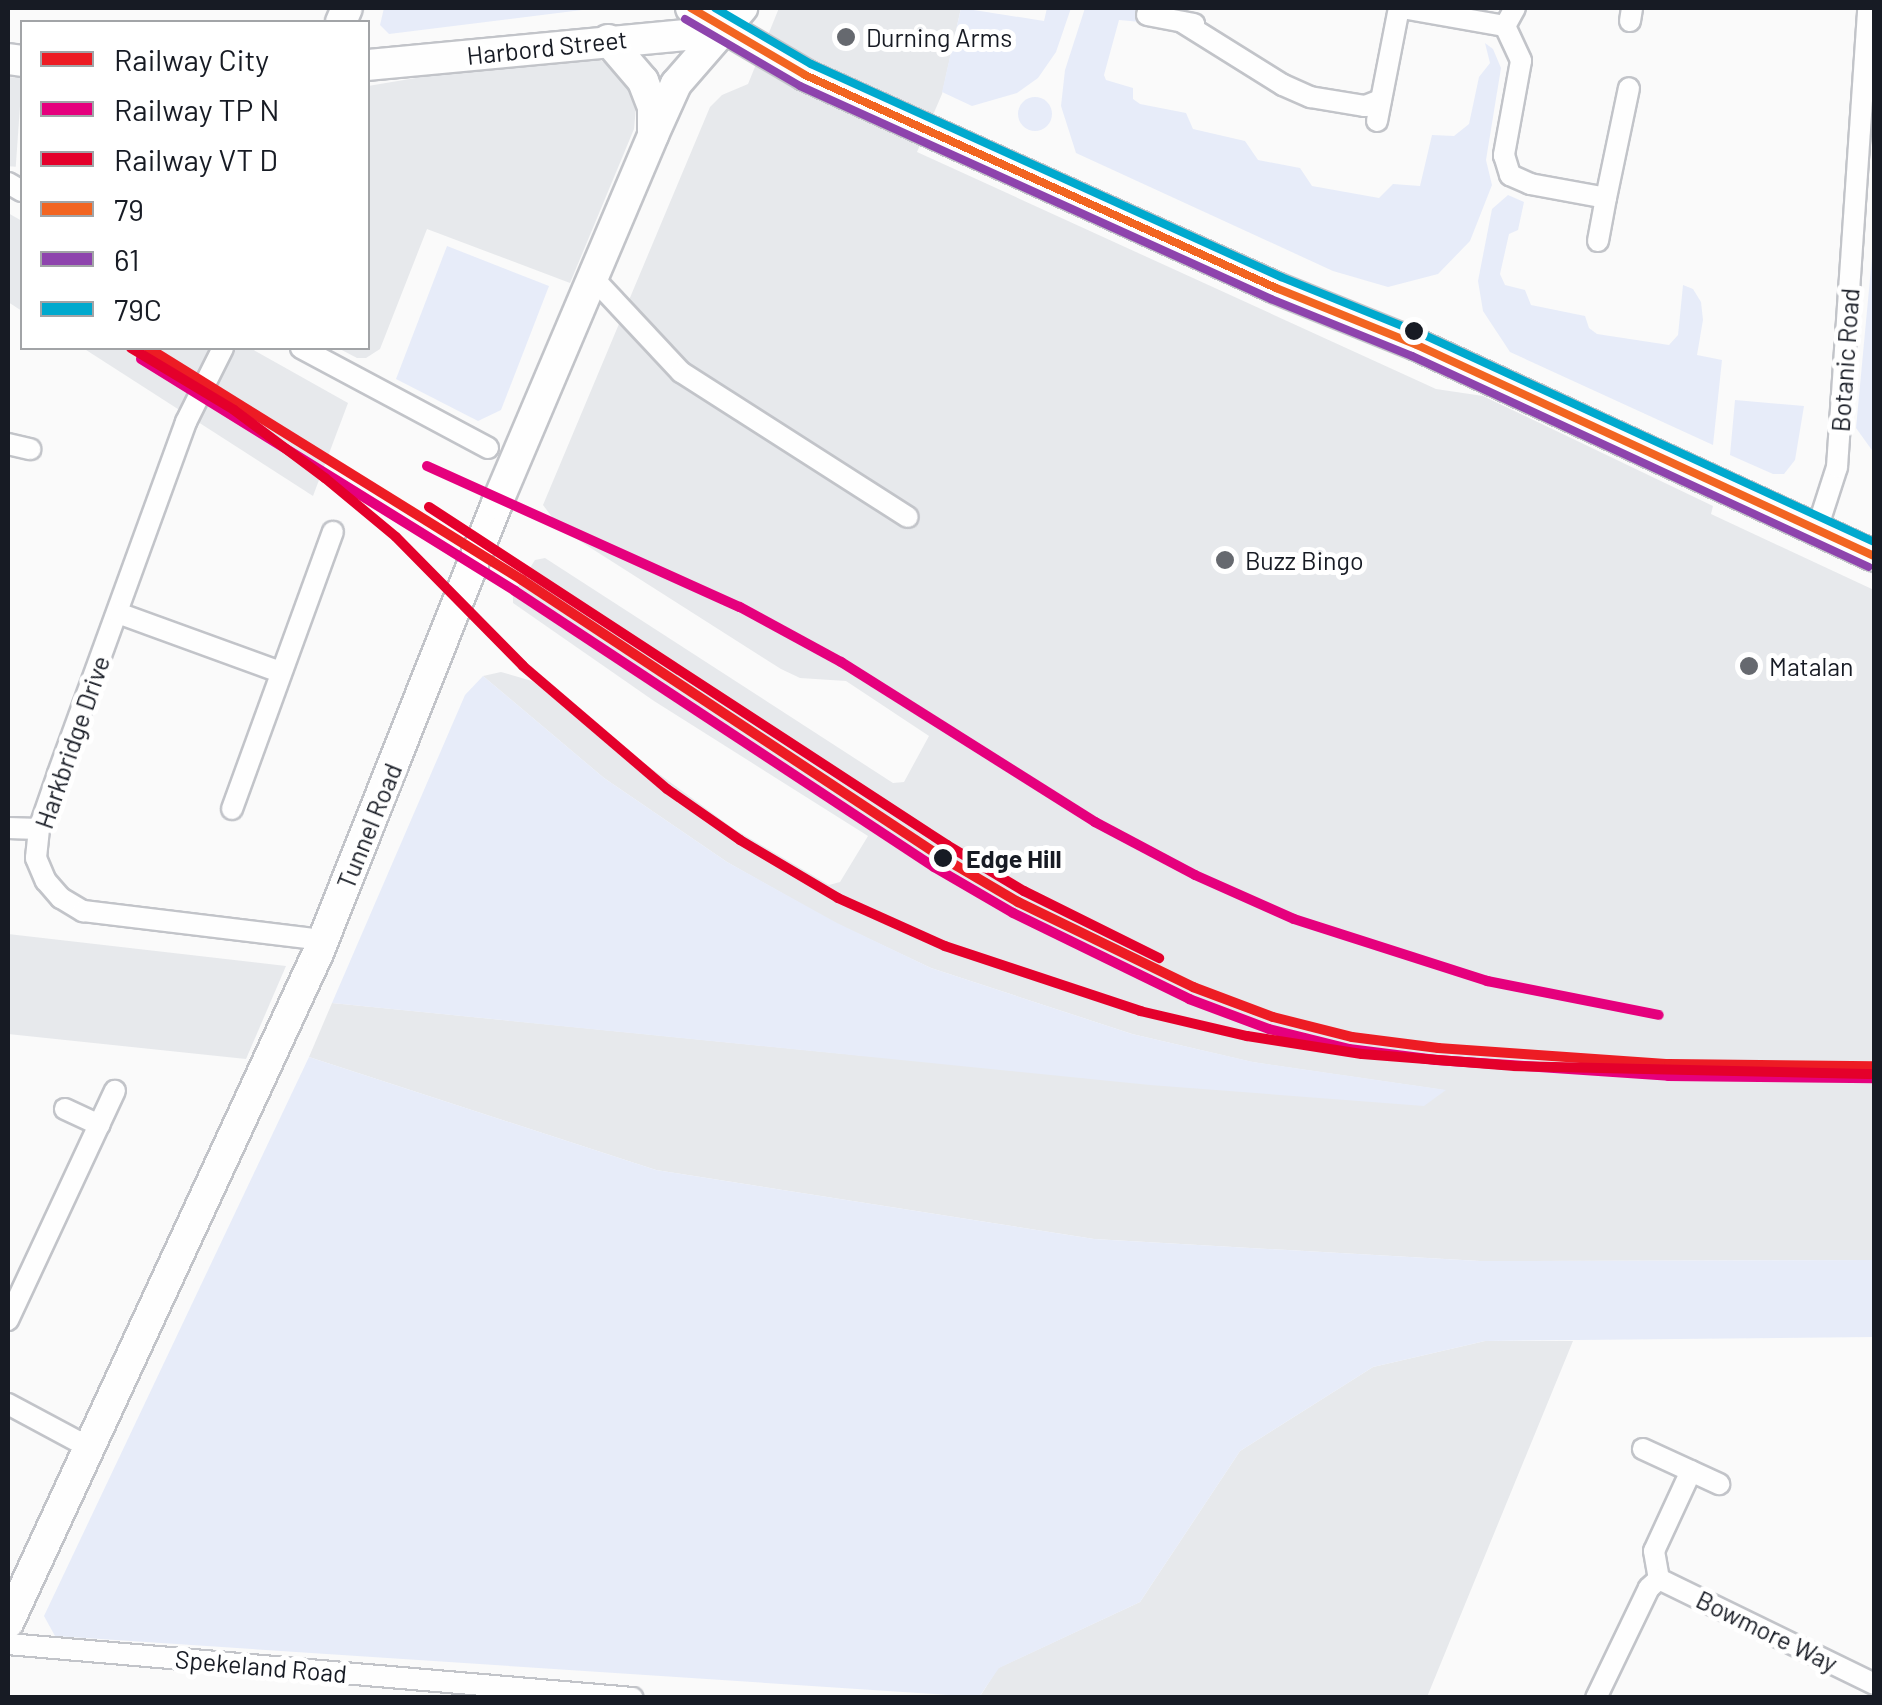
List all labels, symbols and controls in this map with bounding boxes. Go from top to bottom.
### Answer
legend [20,20,370,350]
place label: Durning Arms [866,22,1012,52]
street label: Harbord Street [465,24,629,70]
marker: Durning Arms [835,26,857,48]
text: Railway City [114,41,269,77]
text: Railway TP N [114,91,280,127]
text: Railway VT D [114,141,278,177]
text: 79 [114,191,144,227]
text: 61 [114,241,139,277]
street label: Botanic Road [1825,287,1865,433]
text: 79C [114,291,162,327]
unlabelled marker [1404,321,1424,341]
place label: Buzz Bingo [1245,545,1363,575]
marker: Buzz Bingo [1214,549,1236,571]
place label: Matalan [1769,651,1853,681]
street label: Harkbridge Drive [28,652,116,832]
marker: Matalan [1738,655,1760,677]
street label: Tunnel Road [330,759,408,893]
place label: Edge Hill [966,843,1062,873]
marker: Edge Hill [930,845,956,871]
street label: Bowmore Way [1692,1584,1842,1678]
street label: Spekeland Road [174,1644,348,1688]

